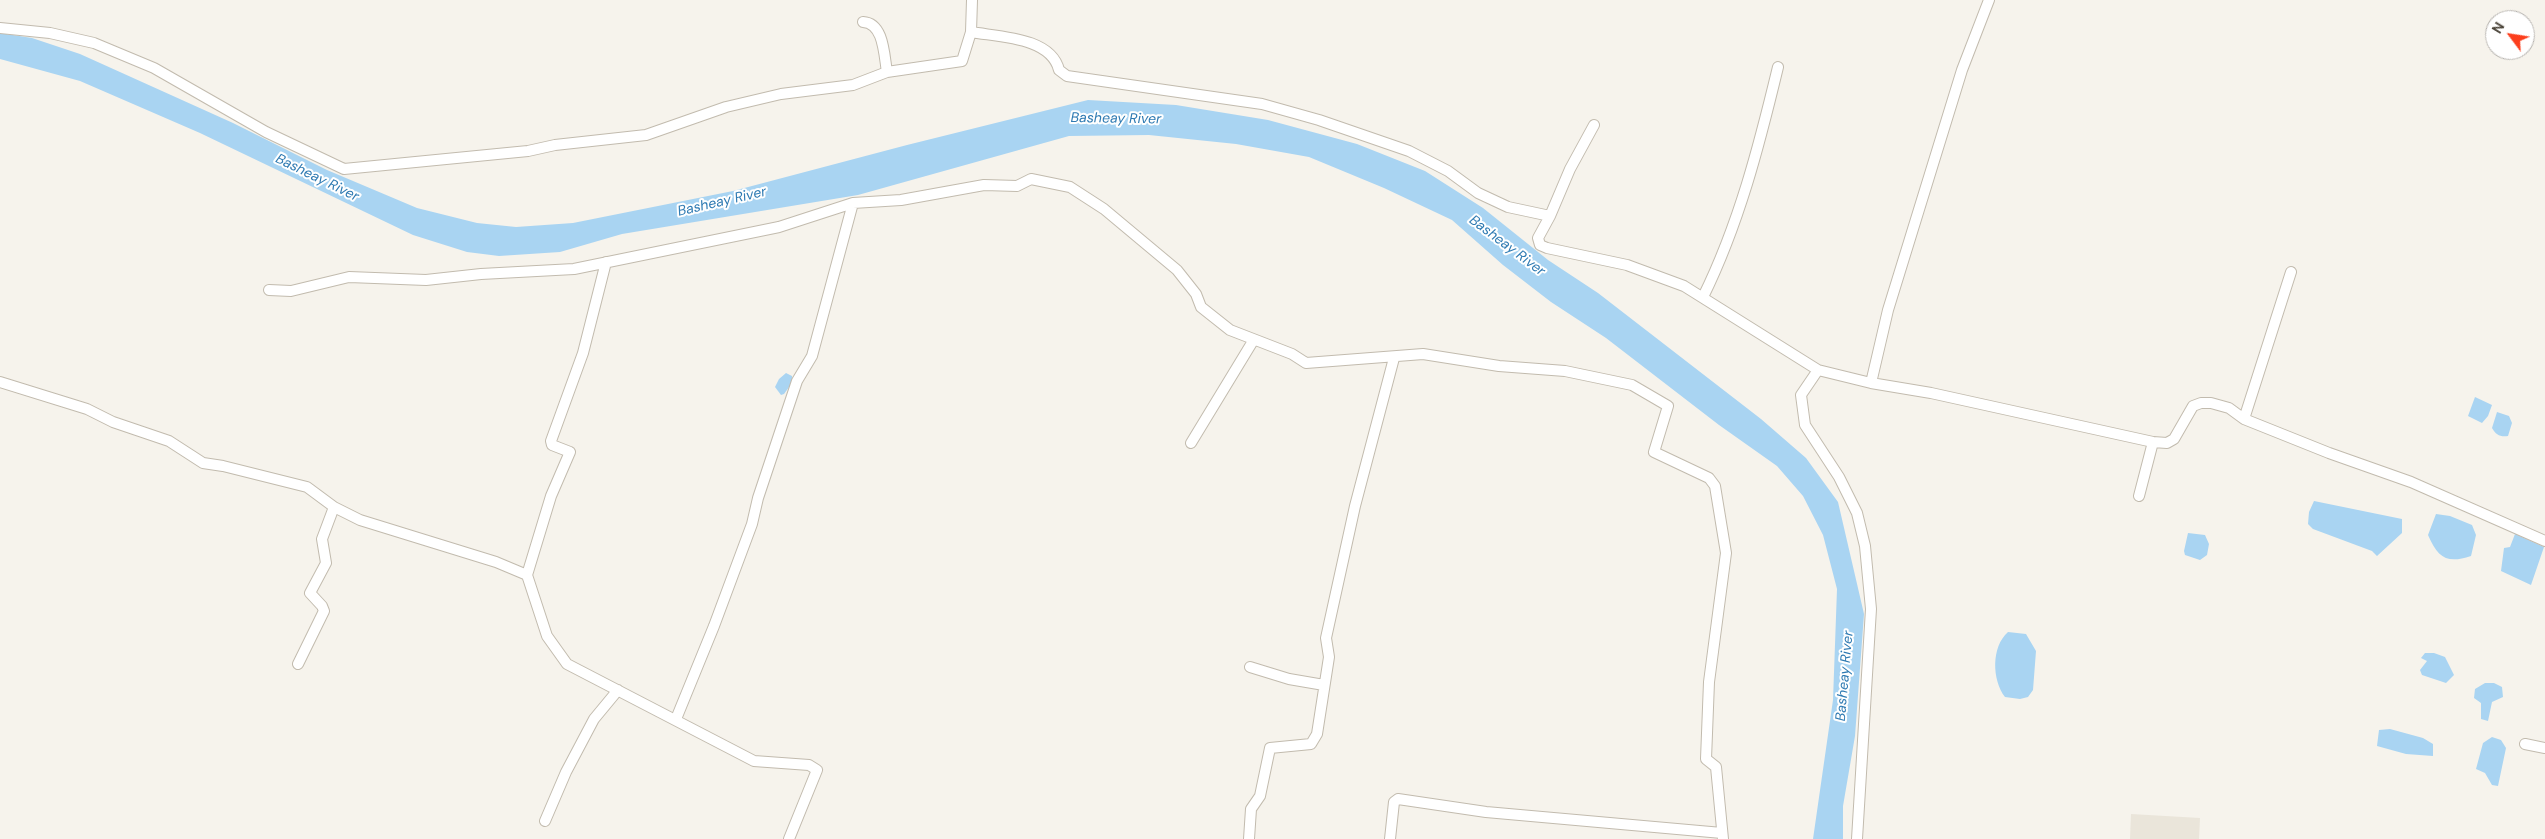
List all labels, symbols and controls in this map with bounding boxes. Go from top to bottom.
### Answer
north arrow [2485,10,2535,60]
text: N [2488,19,2508,37]
water label: Basheay River [1071,110,1161,128]
water label: Basheay River [273,151,361,205]
water label: Basheay River [676,184,768,220]
water label: Basheay River [1466,212,1548,280]
water label: Basheay River [1833,630,1857,722]

